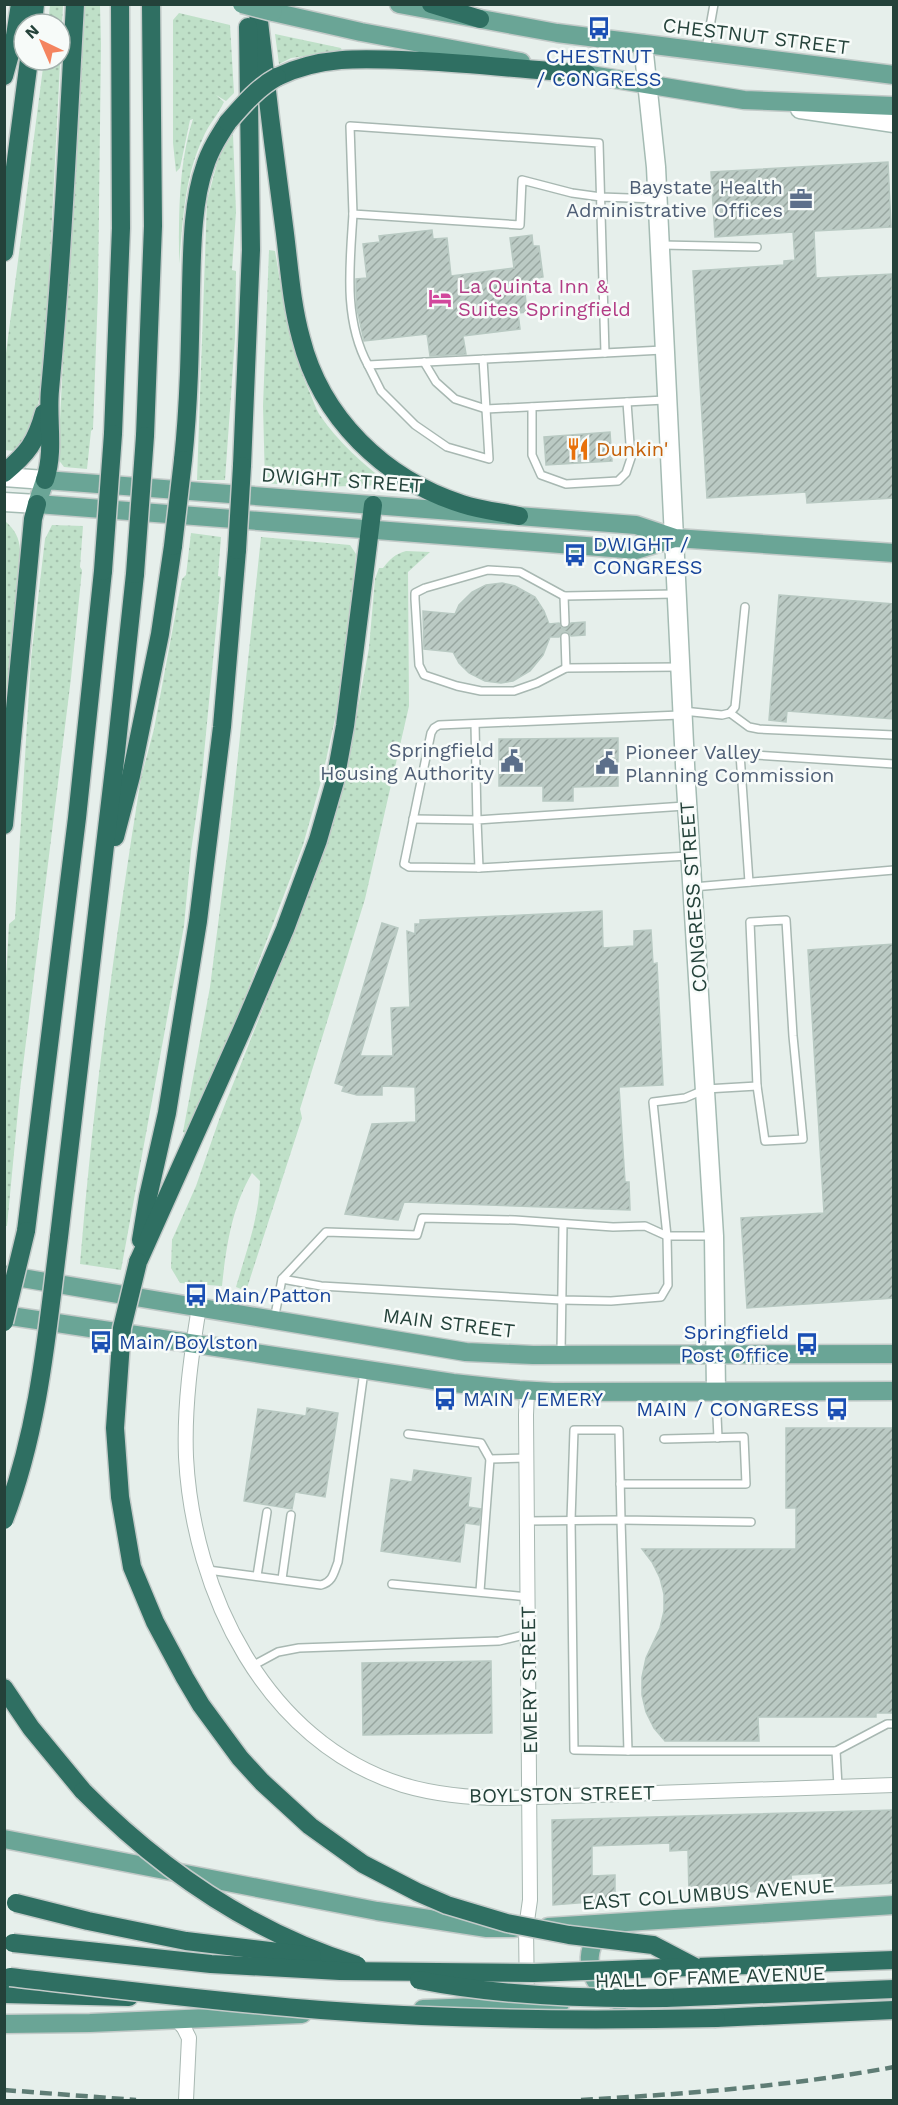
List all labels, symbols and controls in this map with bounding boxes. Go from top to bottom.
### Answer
north arrow [12,12,72,72]
street label: CHESTNUT STREET [661,13,851,59]
bus stop icon: CHESTNUT / CONGRESS [586,15,612,41]
text: N [21,21,43,43]
place label: CHESTNUT / CONGRESS [536,44,662,91]
place label: Baystate Health Administrative Offices [566,175,783,222]
office icon: Baystate Health Administrative Offices [788,186,814,212]
place label: La Quinta Inn & Suites Springfield [458,274,631,321]
hotel icon: La Quinta Inn & Suites Springfield [427,285,453,311]
restaurant icon: Dunkin' [565,436,591,462]
place label: Dunkin' [596,437,668,461]
street label: DWIGHT STREET [260,462,424,498]
place label: DWIGHT / CONGRESS [593,532,703,579]
bus stop icon: DWIGHT / CONGRESS [562,542,588,568]
place label: Springfield Housing Authority [320,738,495,785]
place label: Pioneer Valley Planning Commission [625,740,835,787]
public building icon: Springfield Housing Authority [499,748,525,774]
public building icon: Pioneer Valley Planning Commission [594,750,620,776]
street label: CONGRESS STREET [674,801,712,993]
bus stop icon: Main/Patton [183,1282,209,1308]
place label: Main/Patton [214,1283,332,1307]
street label: MAIN STREET [382,1303,516,1343]
place label: Springfield Post Office [681,1320,789,1367]
bus stop icon: Main/Boylston [88,1329,114,1355]
place label: Main/Boylston [119,1330,258,1354]
bus stop icon: Springfield Post Office [794,1331,820,1357]
bus stop icon: MAIN / EMERY [432,1386,458,1412]
place label: MAIN / EMERY [463,1387,604,1411]
bus stop icon: MAIN / CONGRESS [824,1396,850,1422]
place label: MAIN / CONGRESS [636,1397,819,1421]
street label: EMERY STREET [516,1606,542,1754]
street label: BOYLSTON STREET [469,1780,655,1808]
street label: EAST COLUMBUS AVENUE [581,1873,835,1915]
street label: HALL OF FAME AVENUE [594,1961,826,1993]

